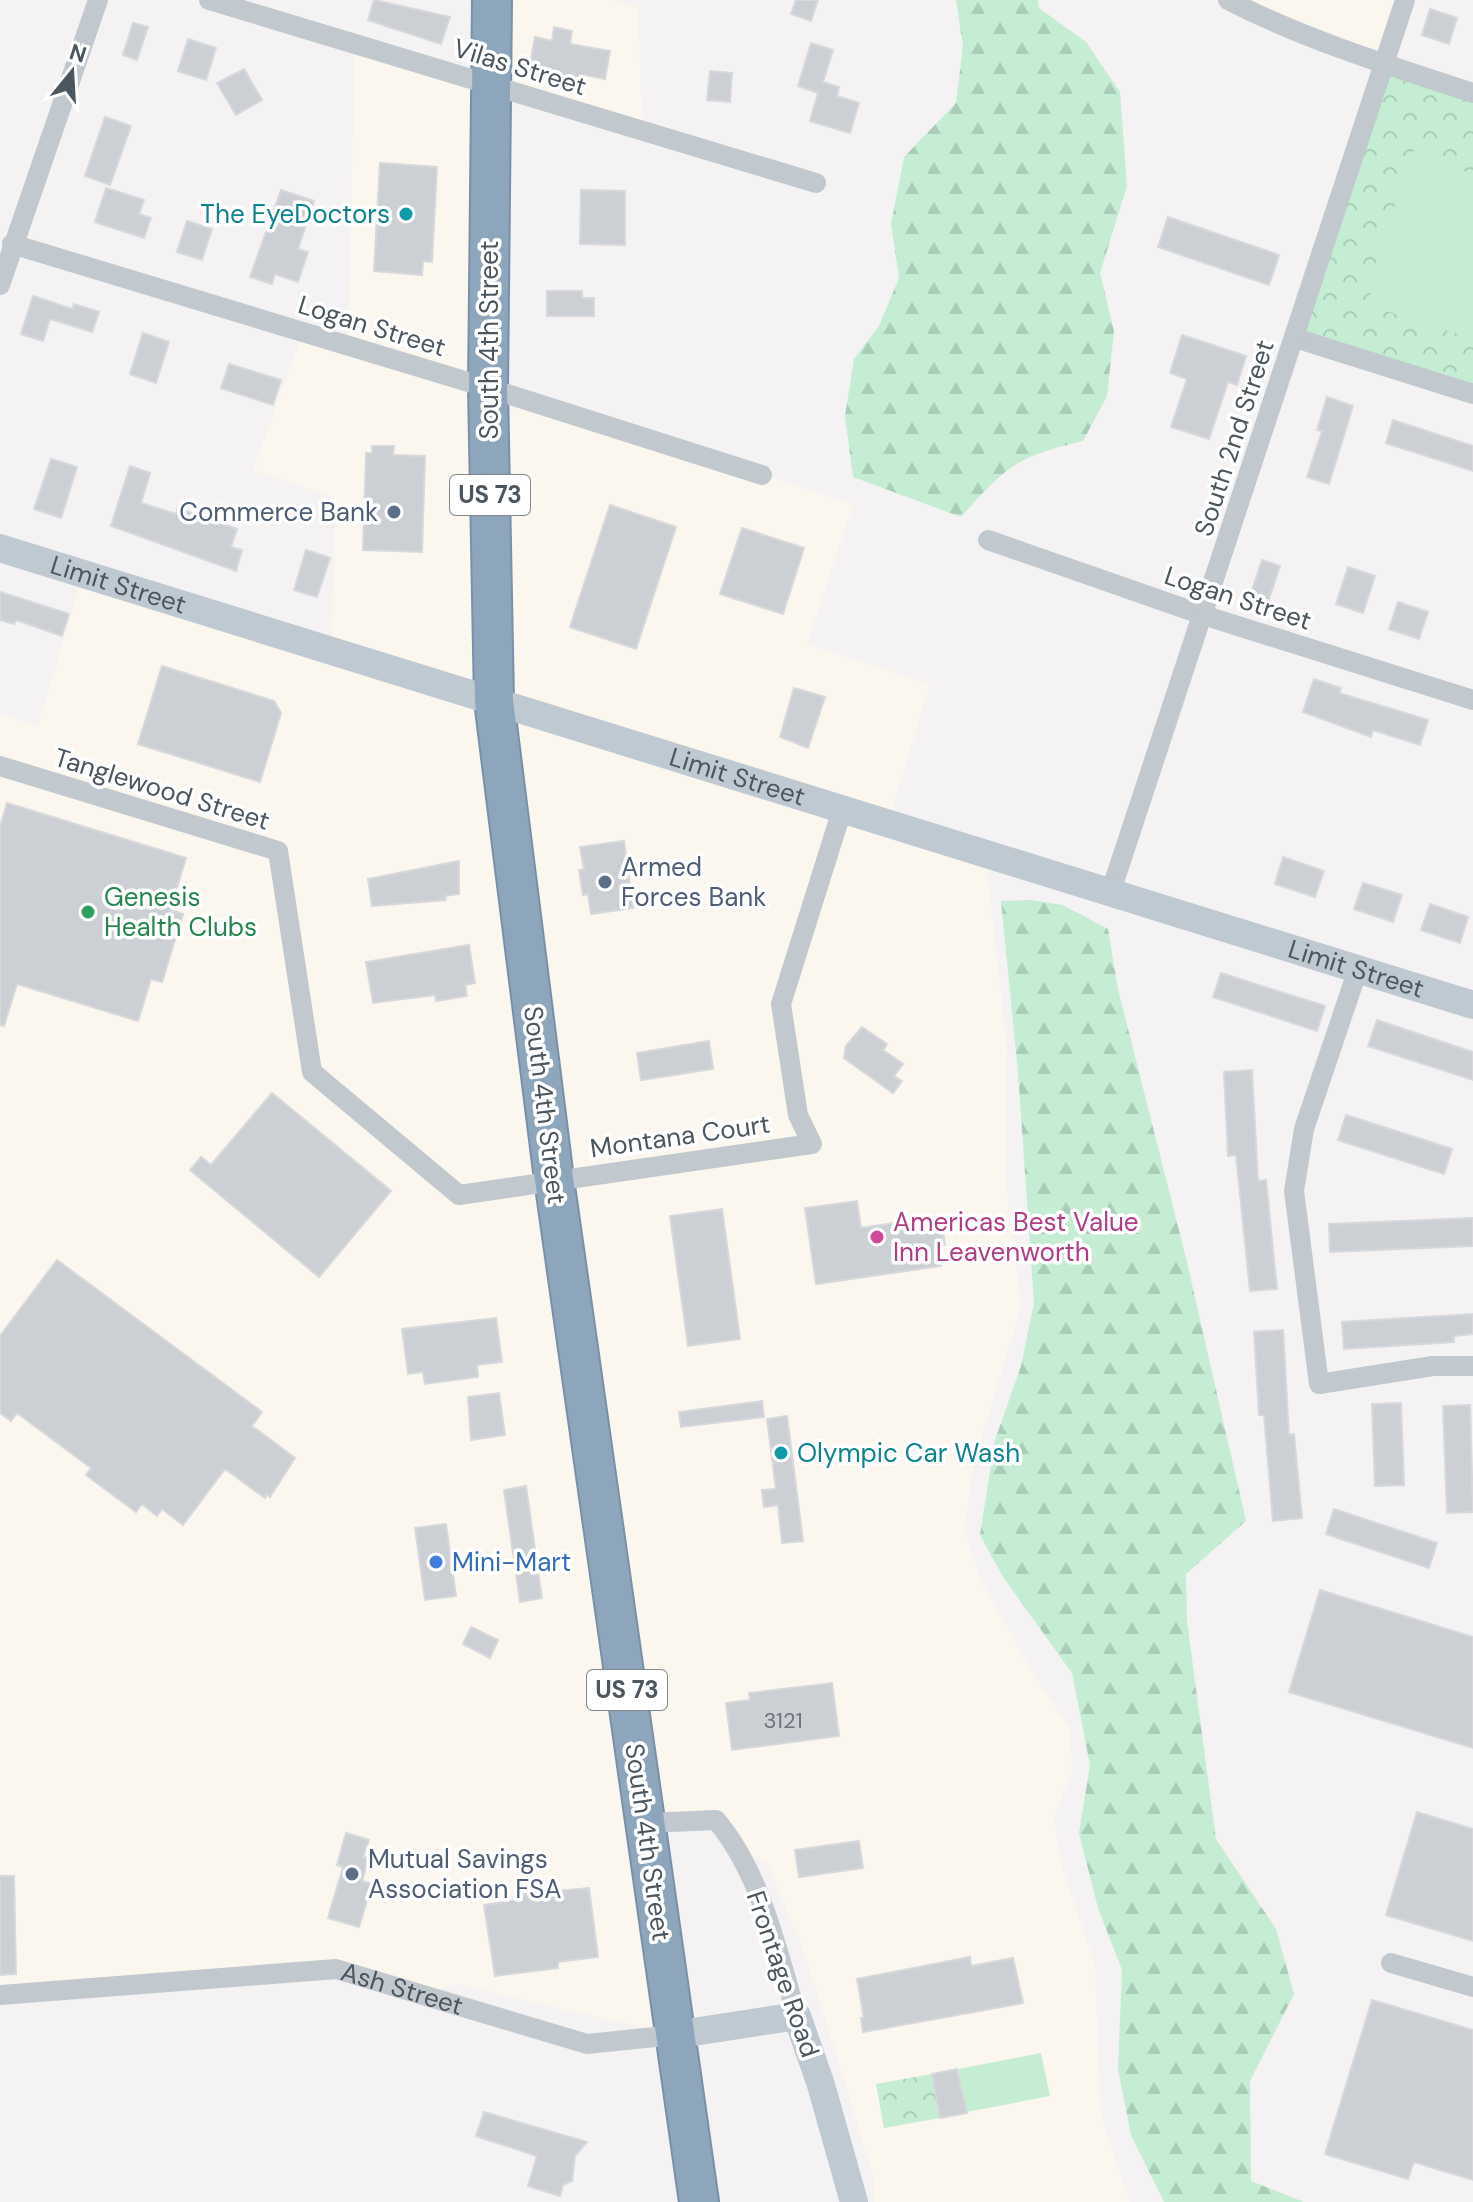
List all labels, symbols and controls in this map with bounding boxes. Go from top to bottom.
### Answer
street label: Vilas Street [449,31,591,103]
north arrow [32,32,112,112]
text: N [66,37,90,70]
place label: The EyeDoctors [200,197,390,231]
marker: The EyeDoctors [397,205,415,223]
street label: South 4th Street [472,241,506,439]
street label: Logan Street [294,287,450,365]
street label: South 2nd Street [1186,336,1282,540]
road number: US 73 [450,475,530,515]
place label: Commerce Bank [179,495,378,529]
marker: Commerce Bank [385,503,403,521]
street label: Limit Street [46,548,190,622]
street label: Logan Street [1160,558,1316,638]
street label: Tanglewood Street [50,740,274,838]
street label: Limit Street [665,740,809,814]
place label: Armed Forces Bank [621,850,766,914]
marker: Armed Forces Bank [596,873,614,891]
place label: Genesis Health Clubs [104,880,257,944]
marker: Genesis Health Clubs [79,903,97,921]
street label: Limit Street [1284,932,1428,1006]
street label: South 4th Street [516,1004,574,1206]
street label: Montana Court [588,1107,772,1165]
place label: Americas Best Value Inn Leavenworth [893,1205,1139,1269]
marker: Americas Best Value Inn Leavenworth [868,1228,886,1246]
place label: Olympic Car Wash [797,1436,1020,1470]
marker: Olympic Car Wash [772,1444,790,1462]
place label: Mini-Mart [452,1545,571,1579]
marker: Mini-Mart [427,1553,445,1571]
road number: US 73 [587,1670,667,1710]
house number: 3121 [763,1706,803,1735]
street label: South 4th Street [617,1741,679,1943]
place label: Mutual Savings Association FSA [368,1842,562,1906]
marker: Mutual Savings Association FSA [343,1865,361,1883]
street label: Frontage Road [739,1886,827,2062]
street label: Ash Street [337,1954,467,2023]

